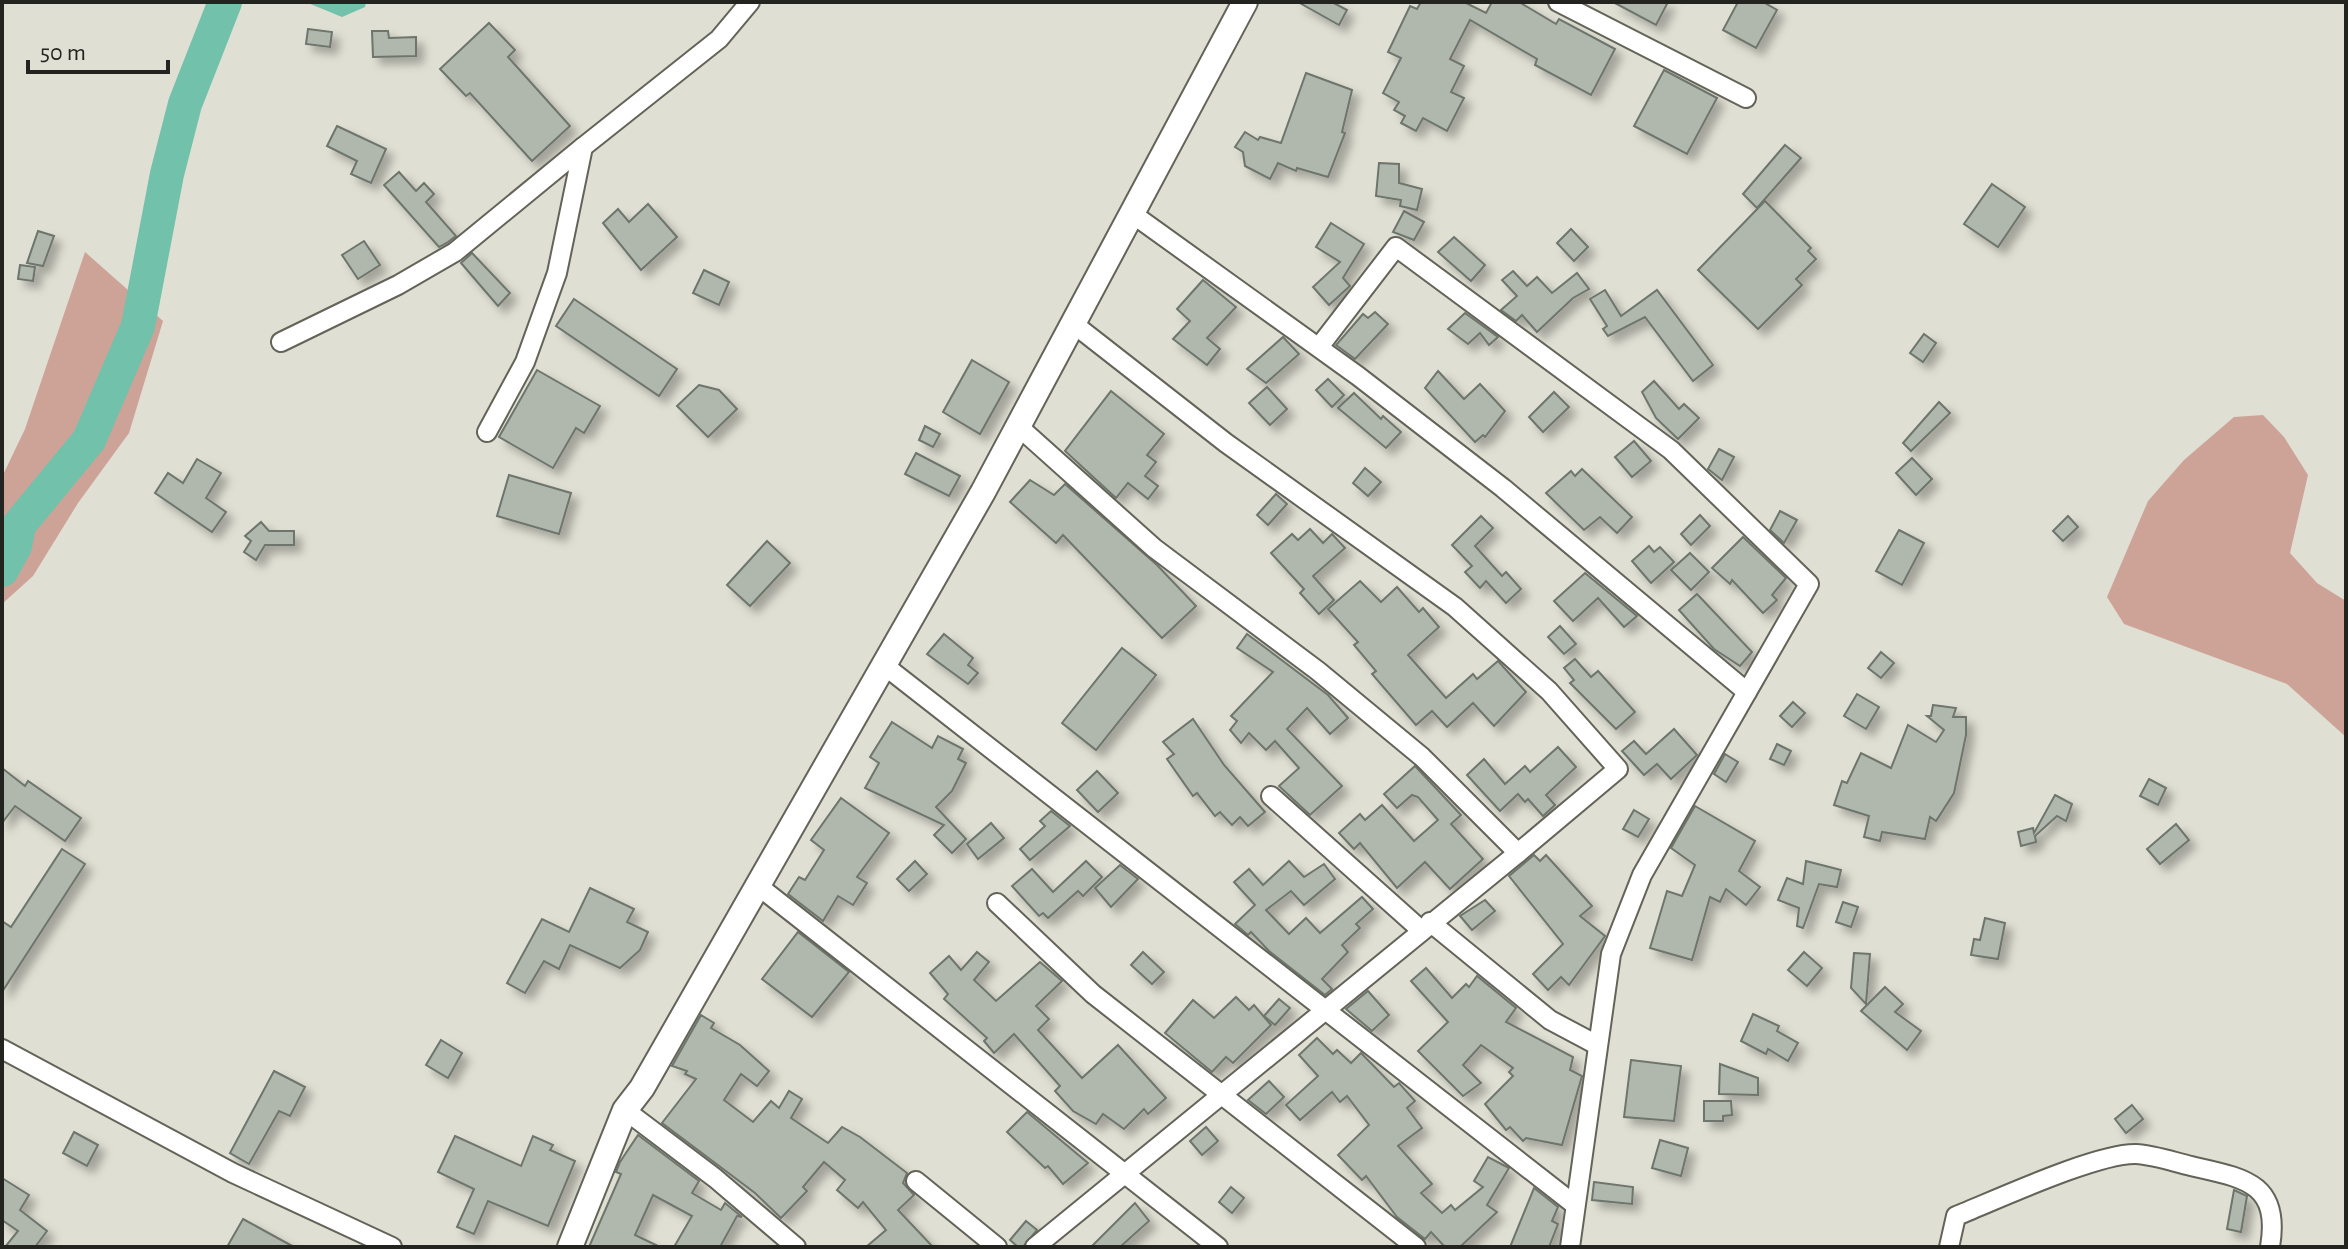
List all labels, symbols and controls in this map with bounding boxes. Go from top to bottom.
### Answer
scale bar [28,24,168,74]
text: 50 m [40,41,86,65]

